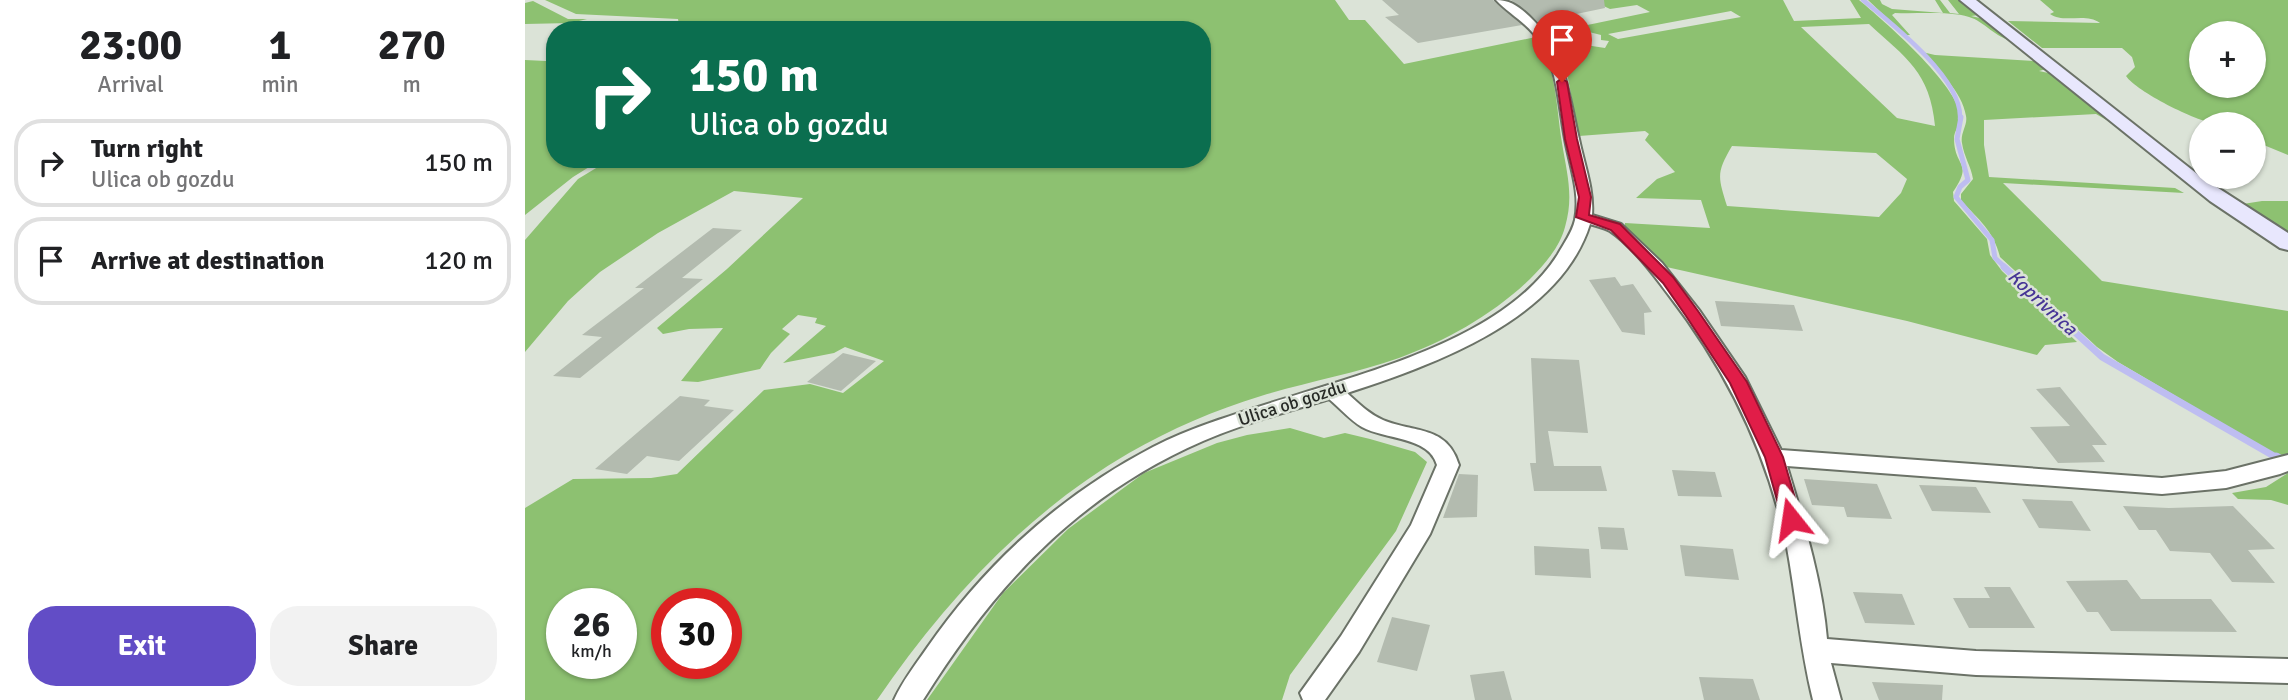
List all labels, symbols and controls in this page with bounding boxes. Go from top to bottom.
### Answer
pin [1532,10,1592,82]
text: 23:00 [79,20,182,71]
text: 1 [269,20,291,71]
text: 270 [378,20,446,71]
icon: arrive [1543,21,1581,59]
map controls [2189,21,2266,189]
button: + [2189,21,2266,98]
text: 150 m [689,45,819,105]
icon: right [574,49,665,140]
text: Arrival [98,70,164,99]
text: min [261,70,299,99]
text: m [403,70,421,99]
text: Ulica ob gozdu [689,105,889,144]
button: − [2189,112,2266,189]
text: Turn right [91,133,203,165]
icon: right [32,144,70,182]
text: 150 m [424,147,493,179]
text: Ulica ob gozdu [91,165,235,194]
icon: arrive [32,242,70,280]
text: Arrive at destination [91,245,324,277]
text: 120 m [424,245,493,277]
water label: Koprivnica [2003,265,2083,342]
street label: Ulica ob gozdu [1235,375,1349,431]
position arrow [1754,482,1828,556]
speed limit sign: 30 [651,588,742,679]
text: 26 [573,603,610,646]
button: Exit [28,606,256,686]
button: Share [270,606,497,686]
text: km/h [571,640,612,662]

